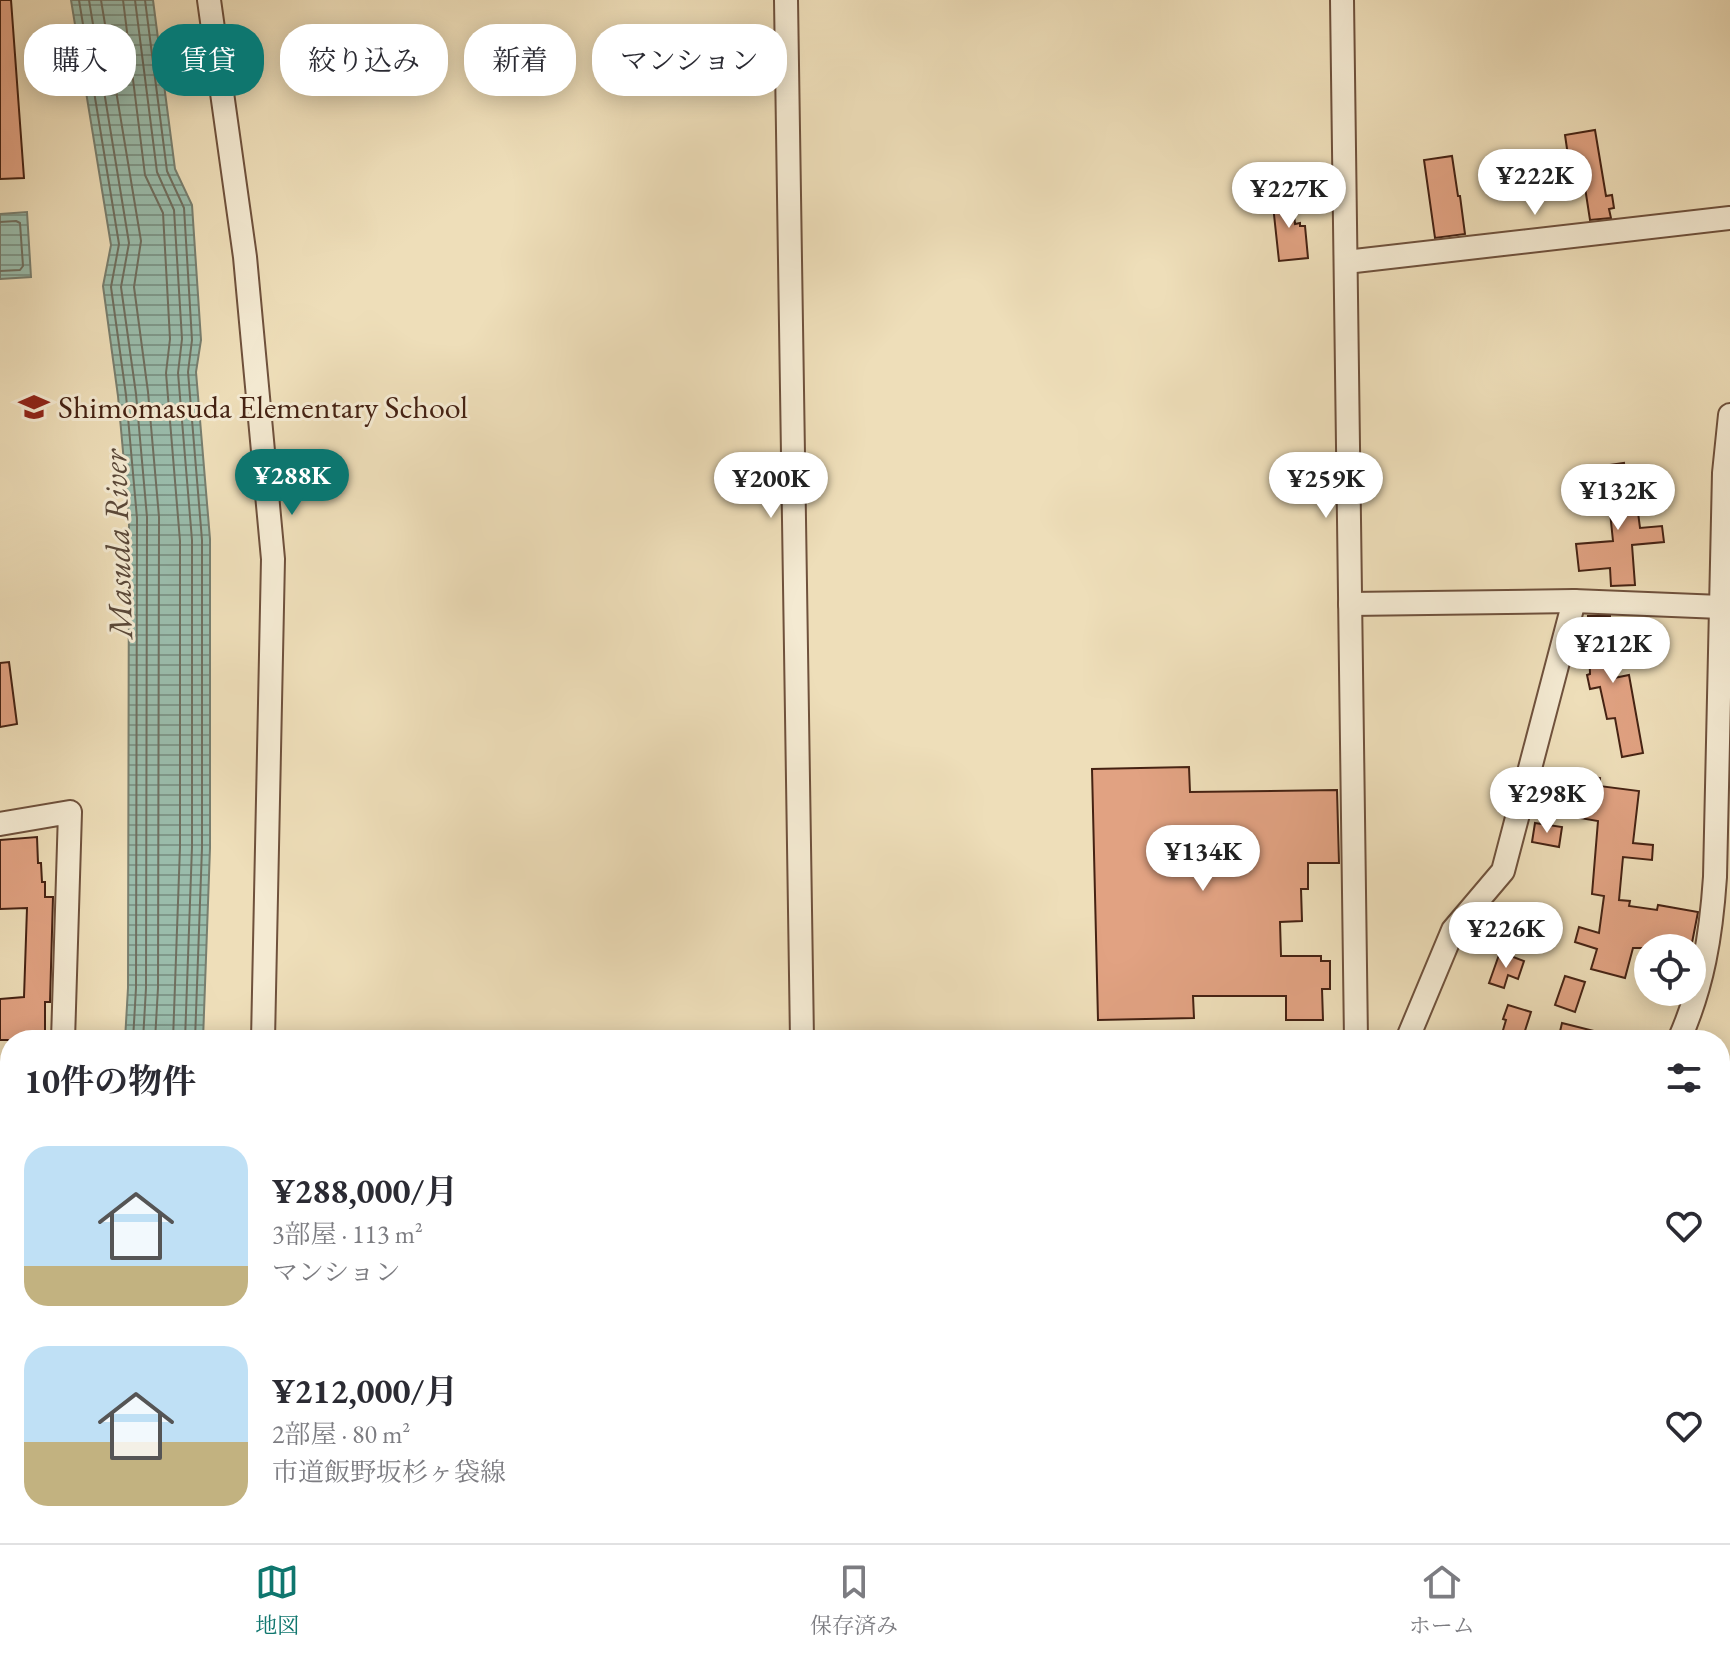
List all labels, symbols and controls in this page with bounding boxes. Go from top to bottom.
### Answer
chip: 購入 [24,24,136,96]
chip: 賃貸 [152,24,264,96]
chip: 絞り込み [280,24,448,96]
chip: 新着 [464,24,576,96]
chip: マンション [592,24,787,96]
pin: ¥222K [1479,149,1591,217]
text: ¥222K [1496,158,1574,192]
pin: ¥227K [1233,162,1345,230]
text: ¥227K [1250,171,1328,205]
place label: Shimomasuda Elementary School [58,386,468,428]
school or university icon: Shimomasuda Elementary School [17,390,51,424]
water label: Masuda River [92,447,142,641]
pin: ¥288K [236,449,348,517]
pin: ¥200K [715,452,827,520]
pin: ¥259K [1270,452,1382,520]
text: ¥288K [253,458,331,492]
text: ¥200K [732,461,810,495]
text: ¥259K [1287,461,1365,495]
pin: ¥132K [1562,464,1674,532]
text: ¥132K [1579,473,1657,507]
pin: ¥212K [1557,617,1669,685]
text: ¥212K [1574,626,1652,660]
pin: ¥298K [1491,767,1603,835]
text: ¥298K [1508,776,1586,810]
pin: ¥134K [1147,825,1259,893]
text: ¥134K [1164,834,1242,868]
pin: ¥226K [1450,902,1562,970]
text: ¥226K [1467,911,1545,945]
map controls [1634,934,1706,1006]
button: locate [1634,934,1706,1006]
icon: filters [1662,1056,1706,1100]
text: 10件の物件 [24,1059,196,1103]
text: ¥288,000/月 [272,1169,458,1213]
icon: home [88,1178,184,1274]
icon: heart [1662,1204,1706,1248]
text: 3部屋 · 113 m² [272,1217,423,1251]
text: マンション [272,1255,401,1289]
text: ¥212,000/月 [272,1369,458,1413]
icon: home [88,1378,184,1474]
icon: heart [1662,1404,1706,1448]
text: 2部屋 · 80 m² [272,1417,410,1451]
text: 市道飯野坂杉ヶ袋線 [272,1455,506,1489]
tab: 地図 [255,1560,299,1640]
tab: 保存済み [810,1560,898,1640]
tab: ホーム [1409,1560,1475,1640]

